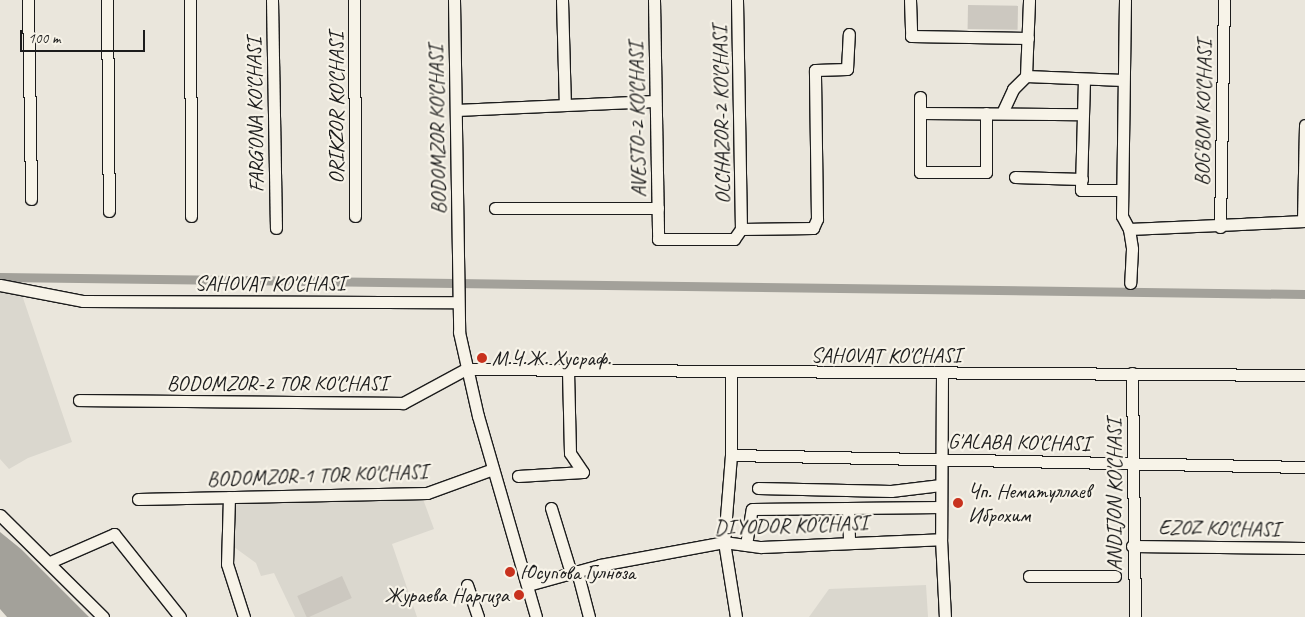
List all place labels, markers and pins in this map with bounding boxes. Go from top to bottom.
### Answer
place label: М.Ч.Ж. Хусраф. [492,345,611,371]
marker: М.Ч.Ж. Хусраф. [476,352,488,364]
place label: Чп. Нематуллаев Иброхим [968,478,1091,528]
marker: Чп. Нематуллаев Иброхим [952,497,964,509]
place label: Юсупова Гулноза [520,559,635,585]
marker: Юсупова Гулноза [504,566,516,578]
place label: Жураева Наргиза [383,582,509,608]
marker: Жураева Наргиза [513,589,525,601]

